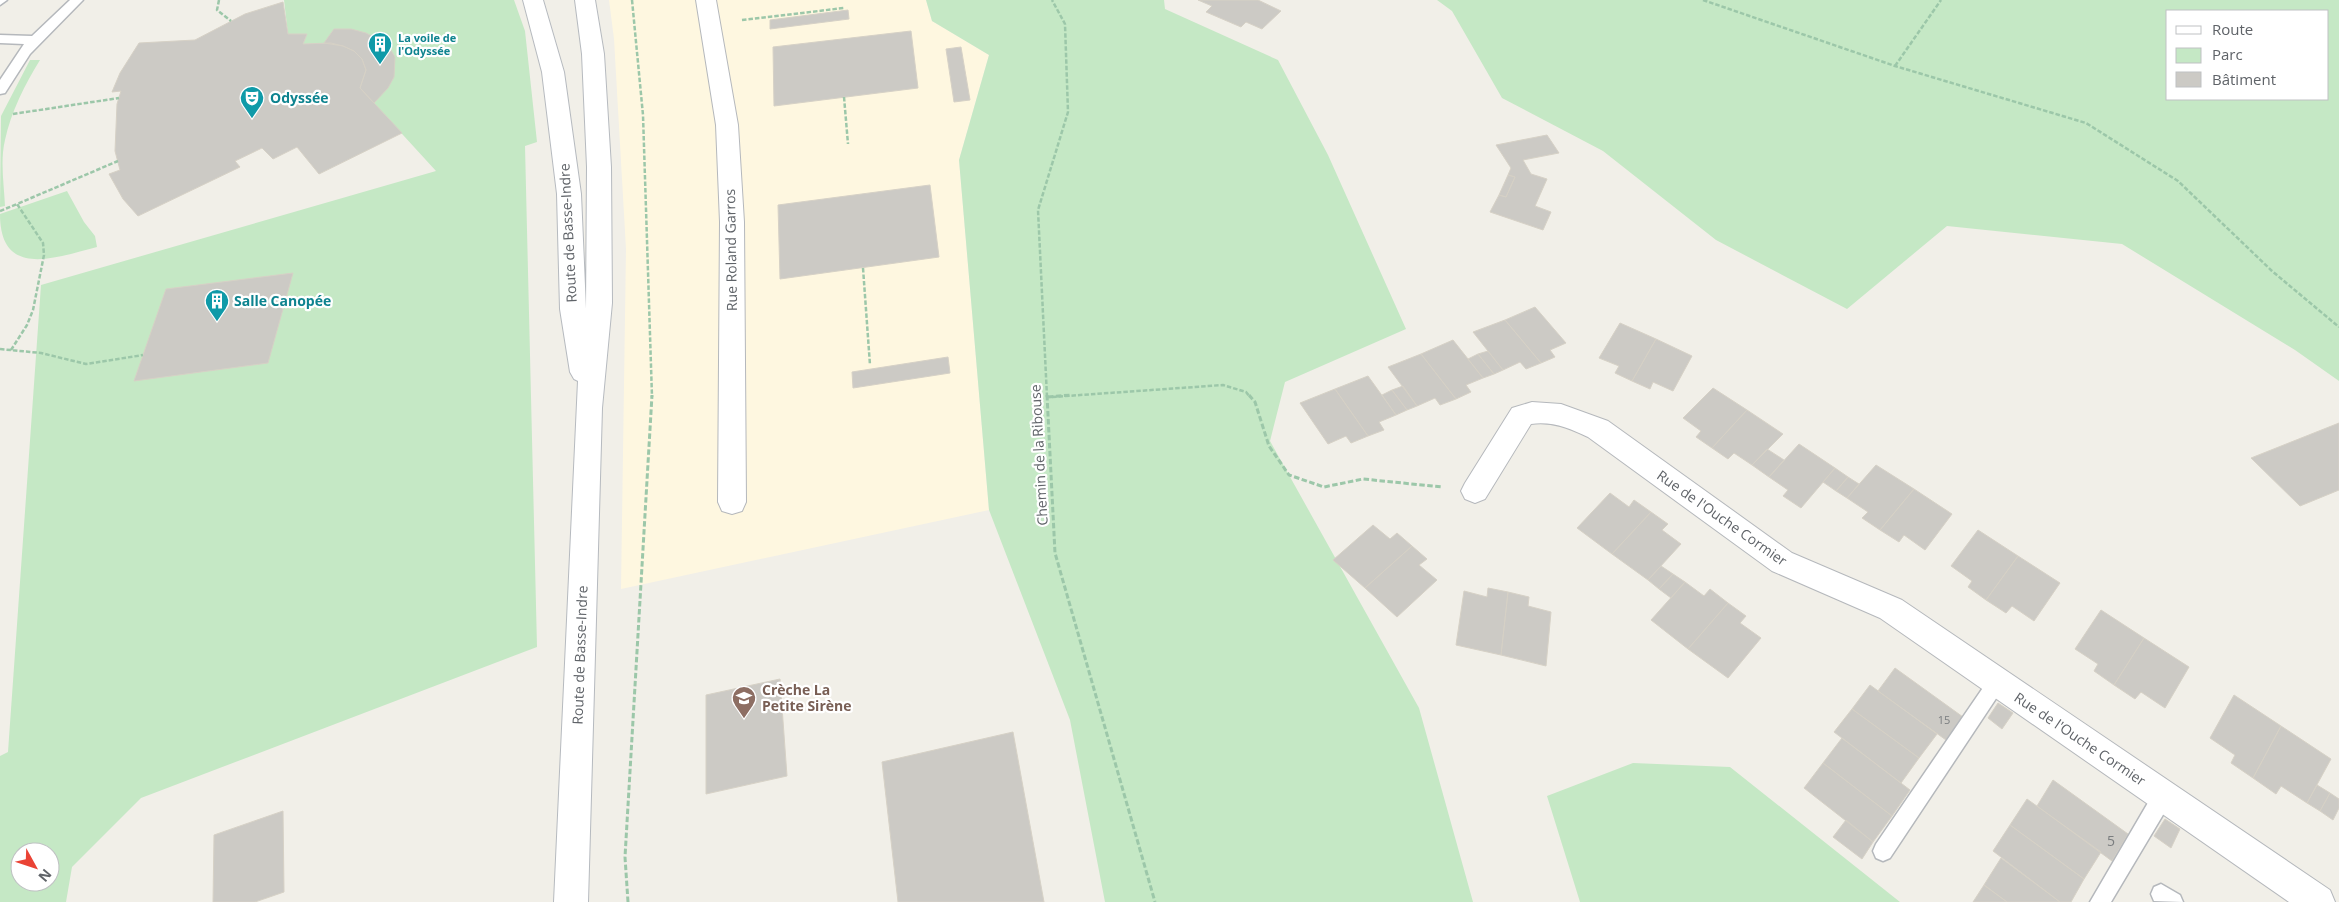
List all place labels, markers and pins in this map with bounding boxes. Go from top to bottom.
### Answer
place label: La voile de l'Odyssée [398,30,457,58]
building icon: La voile de l'Odyssée [367,31,393,65]
theatre icon: Odyssée [239,85,265,119]
place label: Odyssée [270,88,328,107]
building icon: Salle Canopée [204,288,230,322]
place label: Salle Canopée [234,291,331,310]
place label: Crèche La Petite Sirène [762,680,851,715]
school or university icon: Crèche La Petite Sirène [731,685,757,719]

